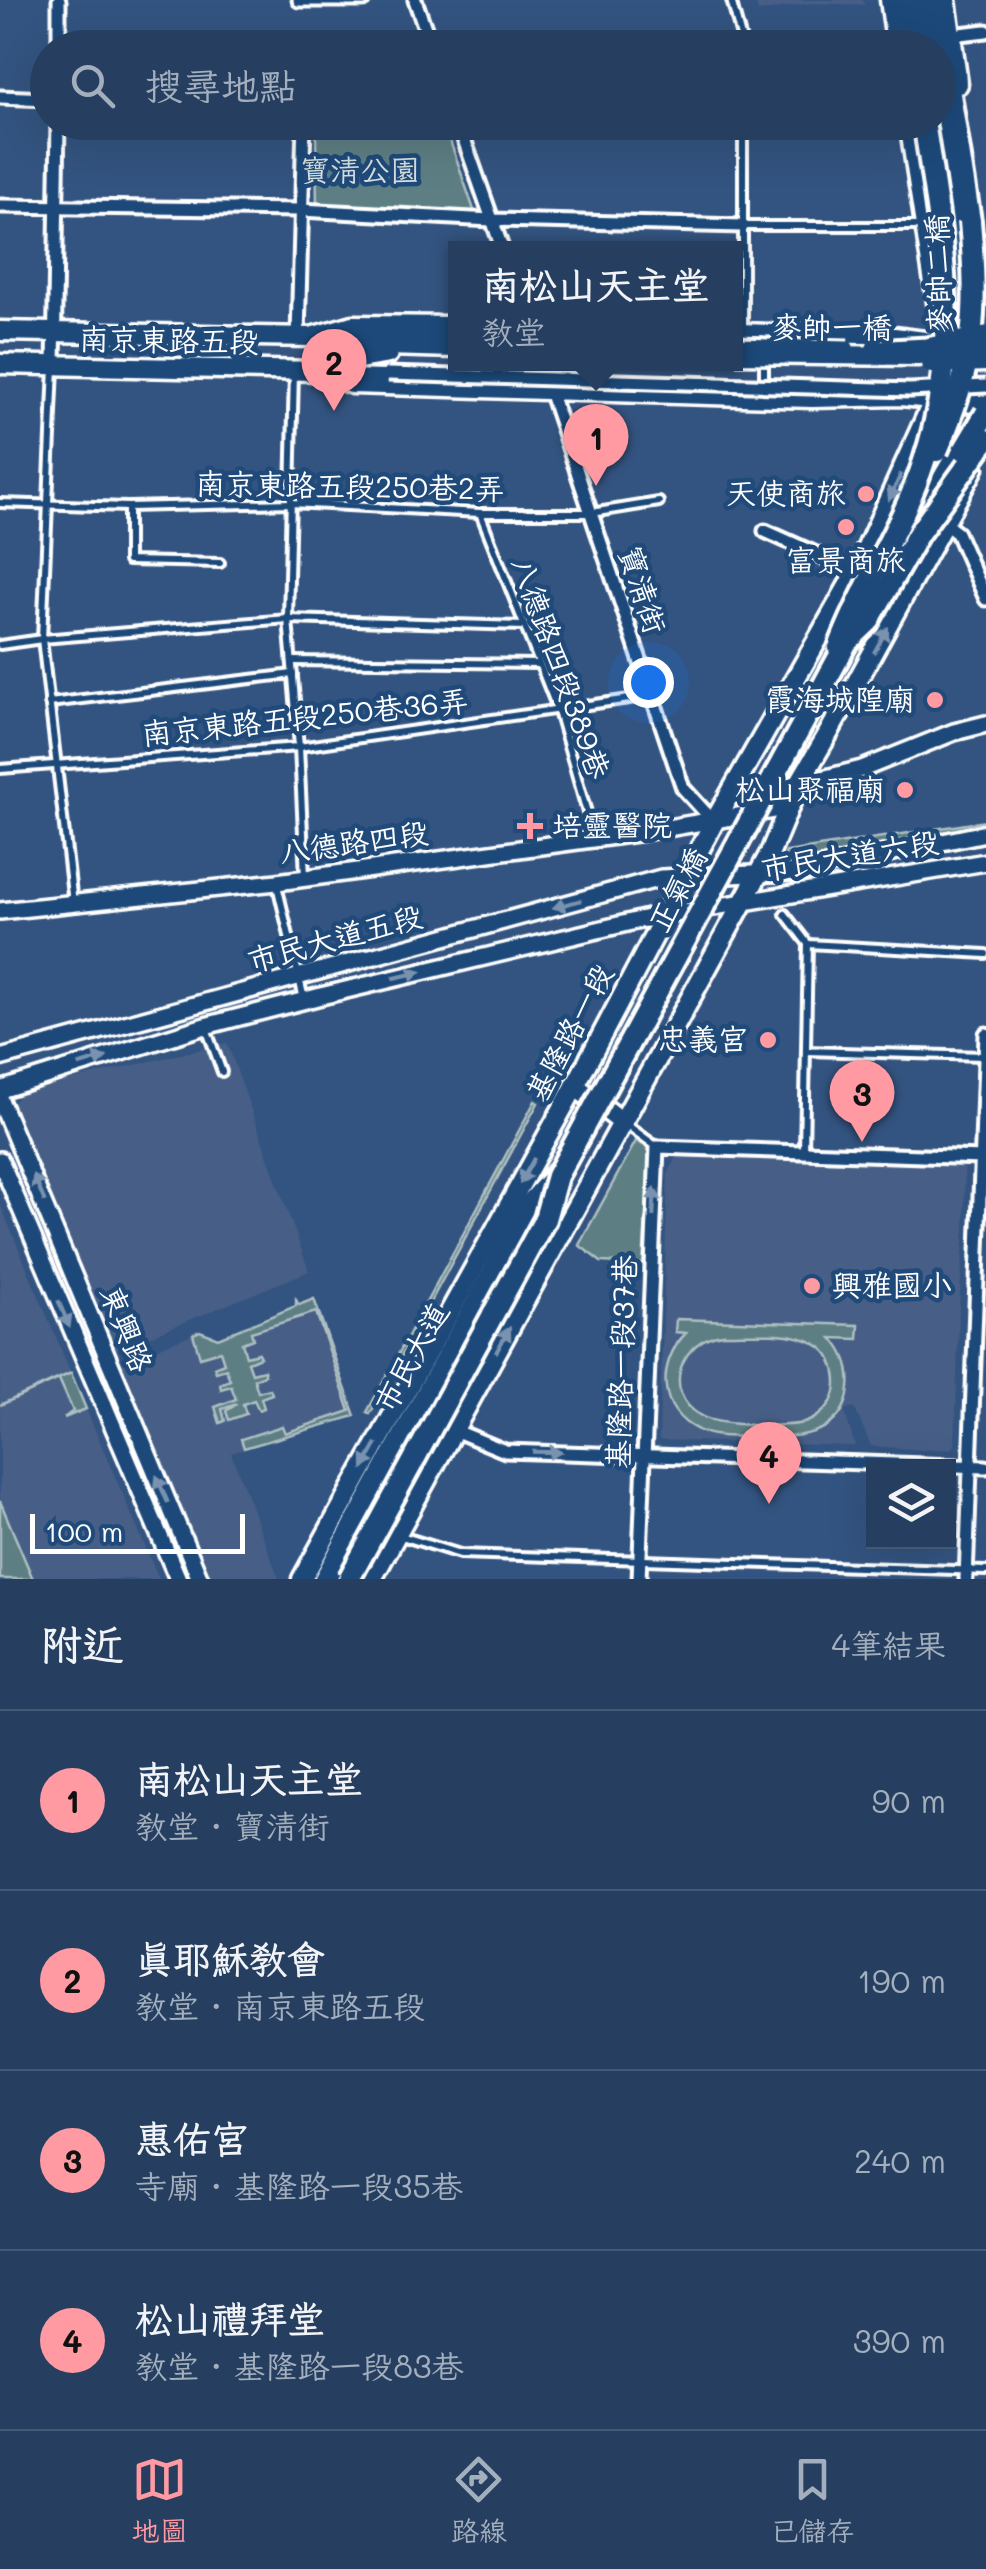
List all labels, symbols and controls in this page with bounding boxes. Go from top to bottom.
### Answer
search box [30,30,956,140]
icon: search [65,58,120,113]
text: 搜尋地點 [145,60,297,110]
park label: 寶清公園 [300,149,420,189]
street label: 麥帥二橋 [915,213,959,335]
popup [448,241,743,371]
text: 南松山天主堂 [481,259,710,309]
street label: 麥帥一橋 [772,306,892,346]
text: 教堂 [481,310,546,352]
street label: 南京東路五段 [79,317,259,361]
pin: 2 [302,328,366,411]
pin: 1 [564,404,628,486]
street label: 南京東路五段250巷2弄 [195,462,505,508]
place label: 天使商旅 [726,472,846,512]
one-way arrow [886,473,903,502]
marker: 天使商旅 [855,483,877,505]
marker: 富景商旅 [835,516,857,538]
place label: 富景商旅 [786,539,906,579]
street label: 寶清街 [611,540,677,638]
street label: 八德路四段389巷 [503,551,621,784]
one-way arrow [873,625,890,654]
your location [623,657,674,708]
place label: 霞海城隍廟 [765,678,915,718]
street label: 南京東路五段250巷36弄 [139,679,470,753]
marker: 霞海城隍廟 [924,689,946,711]
place label: 松山聚福廟 [735,768,885,808]
marker: 松山聚福廟 [894,779,916,801]
place label: 培靈醫院 [552,804,672,844]
street label: 八德路四段 [277,811,431,871]
marker: 培靈醫院 [517,813,543,839]
street label: 市民大道六段 [758,820,942,888]
street label: 正氣橋 [637,840,715,938]
street label: 市民大道五段 [242,894,427,980]
one-way arrow [551,897,582,913]
street label: 基隆路一段 [515,956,621,1108]
one-way arrow [392,967,423,982]
place label: 忠義宮 [658,1018,748,1058]
marker: 忠義宮 [757,1029,779,1051]
one-way arrow [78,1053,109,1068]
pin: 3 [830,1060,894,1142]
one-way arrow [519,1157,536,1186]
one-way arrow [30,1173,46,1203]
one-way arrow [646,1185,662,1217]
street label: 基隆路一段37巷 [596,1254,644,1470]
place label: 興雅國小 [832,1264,952,1304]
marker: 興雅國小 [801,1275,823,1297]
street label: 東興路 [92,1279,163,1377]
street label: 市民大道 [364,1295,457,1419]
one-way arrow [57,1300,73,1330]
one-way arrow [494,1325,511,1354]
pin: 4 [736,1422,802,1504]
one-way arrow [362,1442,380,1470]
one-way arrow [532,1445,564,1461]
map controls [866,1459,956,1549]
button: layers [866,1459,956,1549]
one-way arrow [154,1474,170,1504]
scale bar [30,1509,245,1553]
text: 100 m [45,1513,123,1549]
text: 附近 [40,1616,124,1671]
text: 4筆結果 [831,1623,946,1665]
text: 南松山天主堂 [135,1753,363,1803]
text: 1 [65,1779,80,1821]
text: 90 m [872,1779,946,1821]
text: 教堂 · 寶清街 [135,1804,329,1846]
text: 真耶穌教會 [135,1933,325,1983]
text: 2 [64,1959,81,2001]
text: 190 m [857,1959,946,2001]
text: 教堂 · 南京東路五段 [135,1984,425,2026]
text: 惠佑宮 [135,2113,249,2163]
text: 3 [63,2139,82,2181]
text: 240 m [854,2139,946,2181]
text: 寺廟 · 基隆路一段35巷 [135,2164,463,2206]
text: 松山禮拜堂 [135,2293,325,2343]
text: 4 [62,2319,83,2361]
text: 390 m [853,2319,946,2361]
text: 教堂 · 基隆路一段83巷 [135,2344,464,2386]
tab: 地圖 [132,2452,188,2549]
tab: 路線 [451,2452,507,2549]
tab: 已儲存 [770,2452,854,2549]

